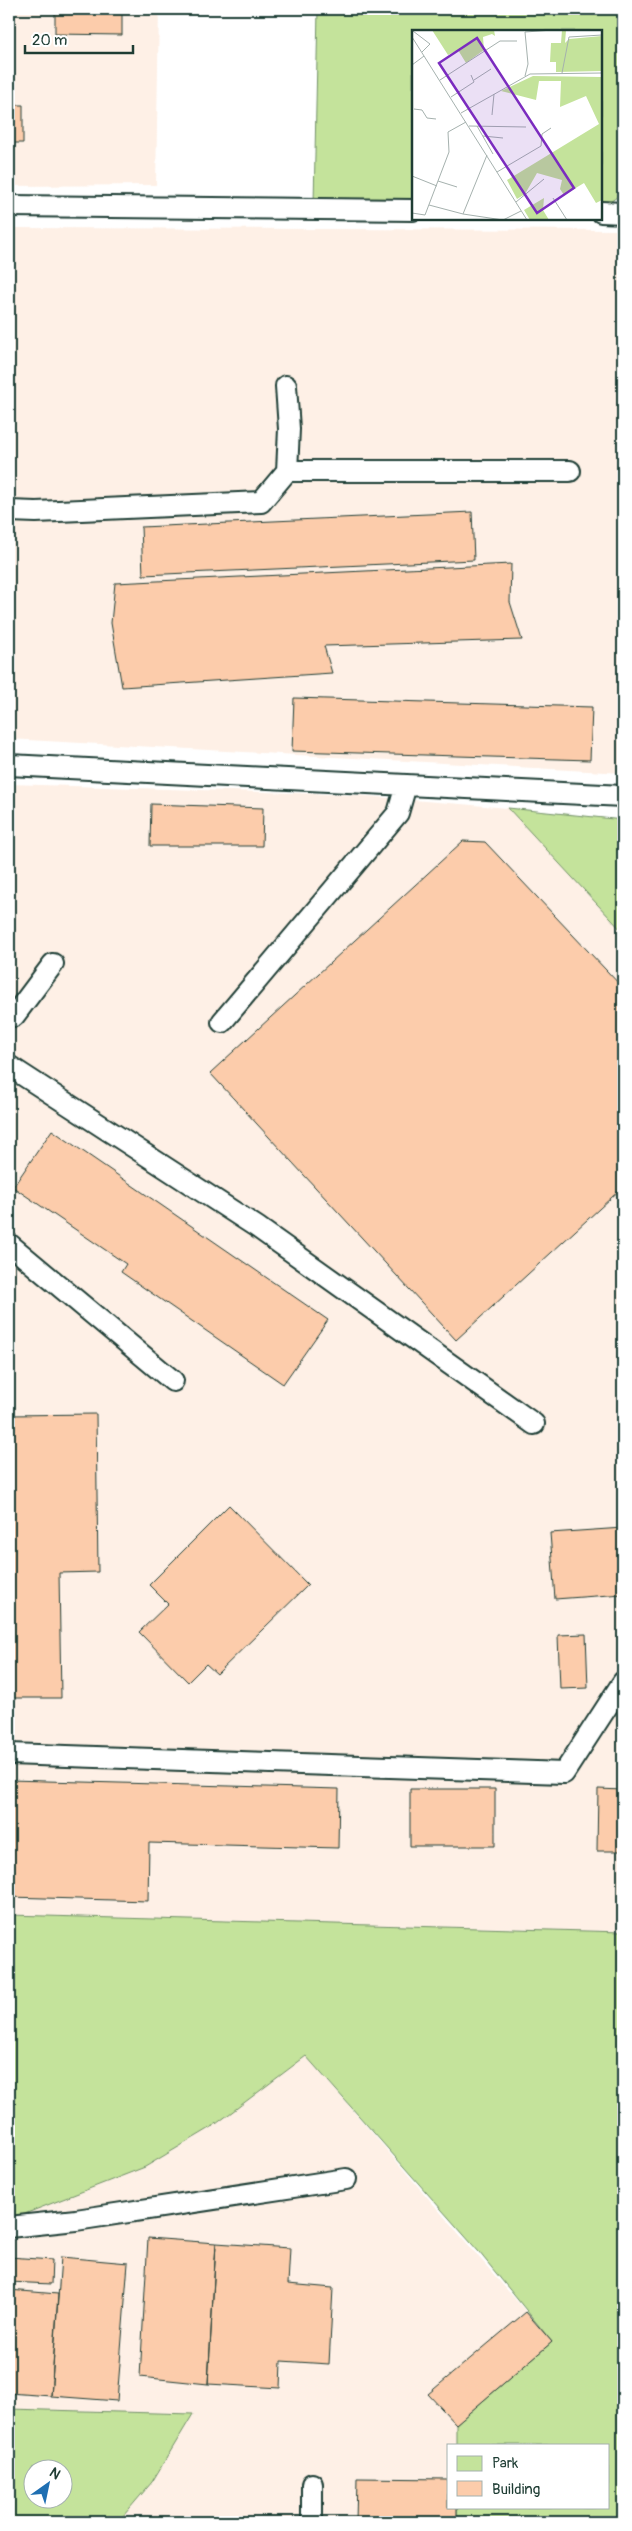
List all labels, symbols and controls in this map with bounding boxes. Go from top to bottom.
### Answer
scale bar [25,22,132,54]
inset map [412,30,602,220]
text: 20 m [32,31,67,50]
legend [447,2444,610,2508]
text: Park [492,2454,519,2473]
north arrow [22,2458,72,2508]
text: N [46,2464,63,2483]
text: Building [492,2480,540,2499]

